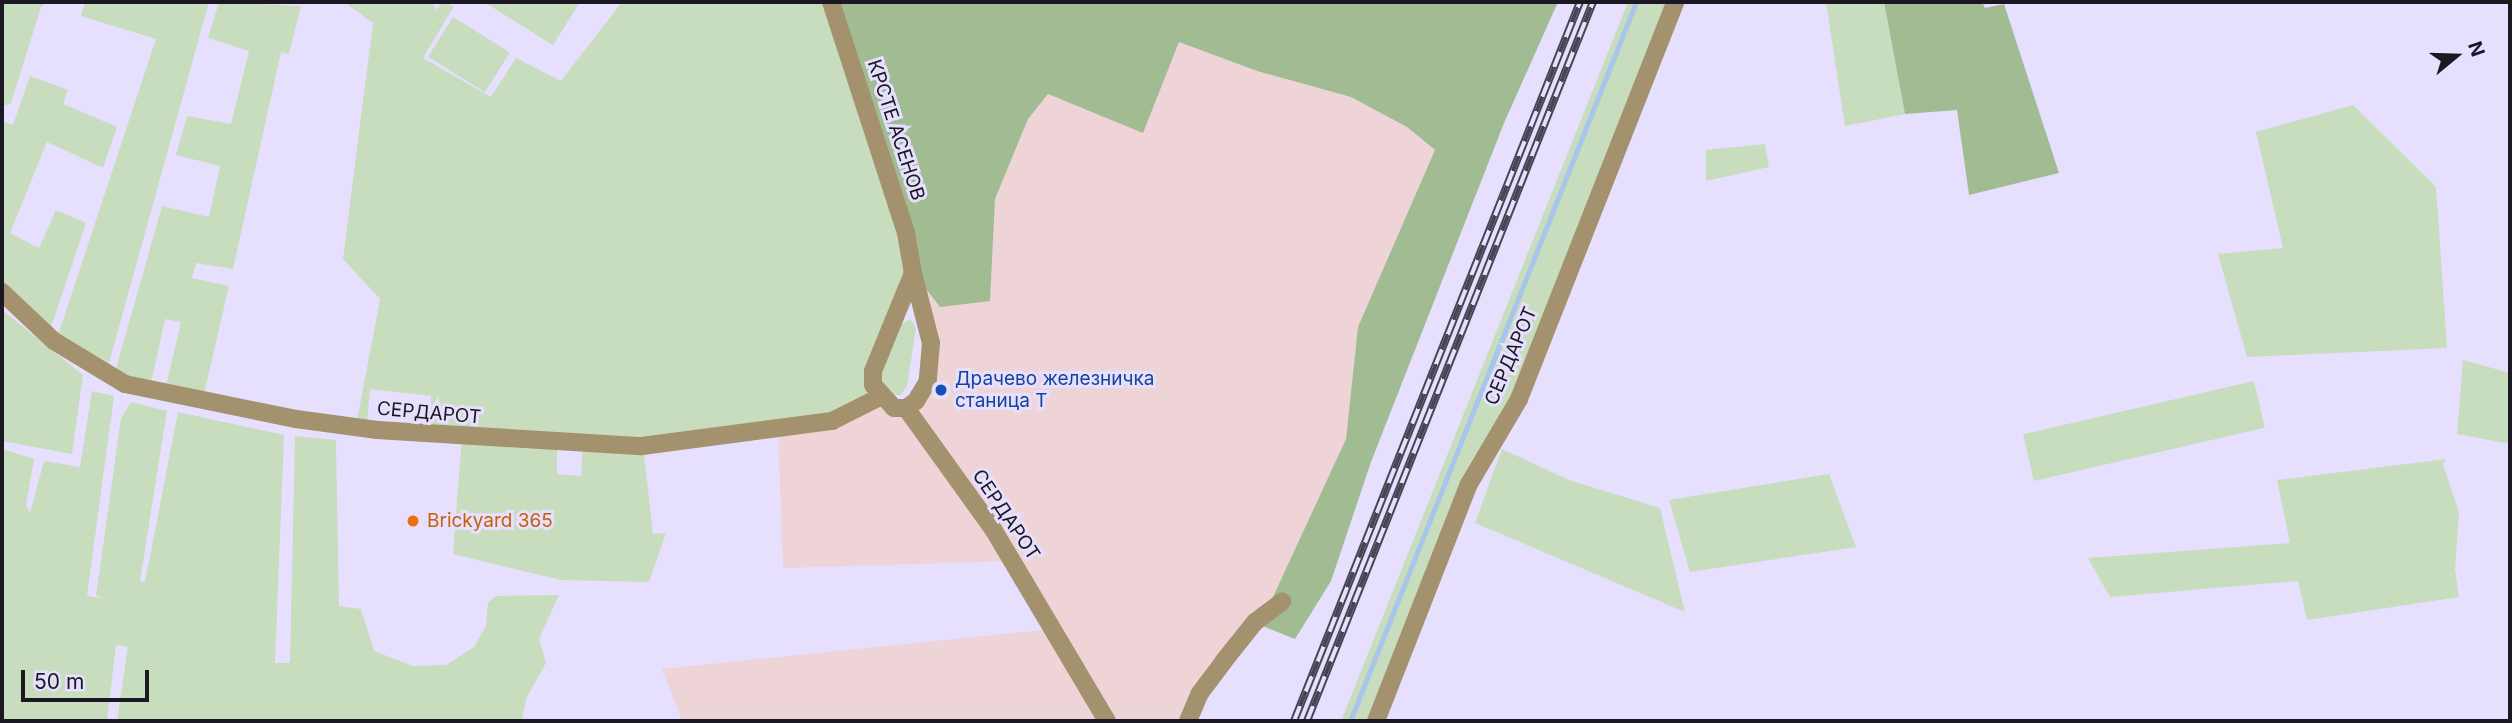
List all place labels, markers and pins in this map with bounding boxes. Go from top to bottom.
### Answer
place label: Драчево железничка станица Т [955,368,1154,412]
marker: Драчево железничка станица Т [933,382,949,398]
place label: Brickyard 365 [427,510,553,532]
marker: Brickyard 365 [405,513,421,529]

